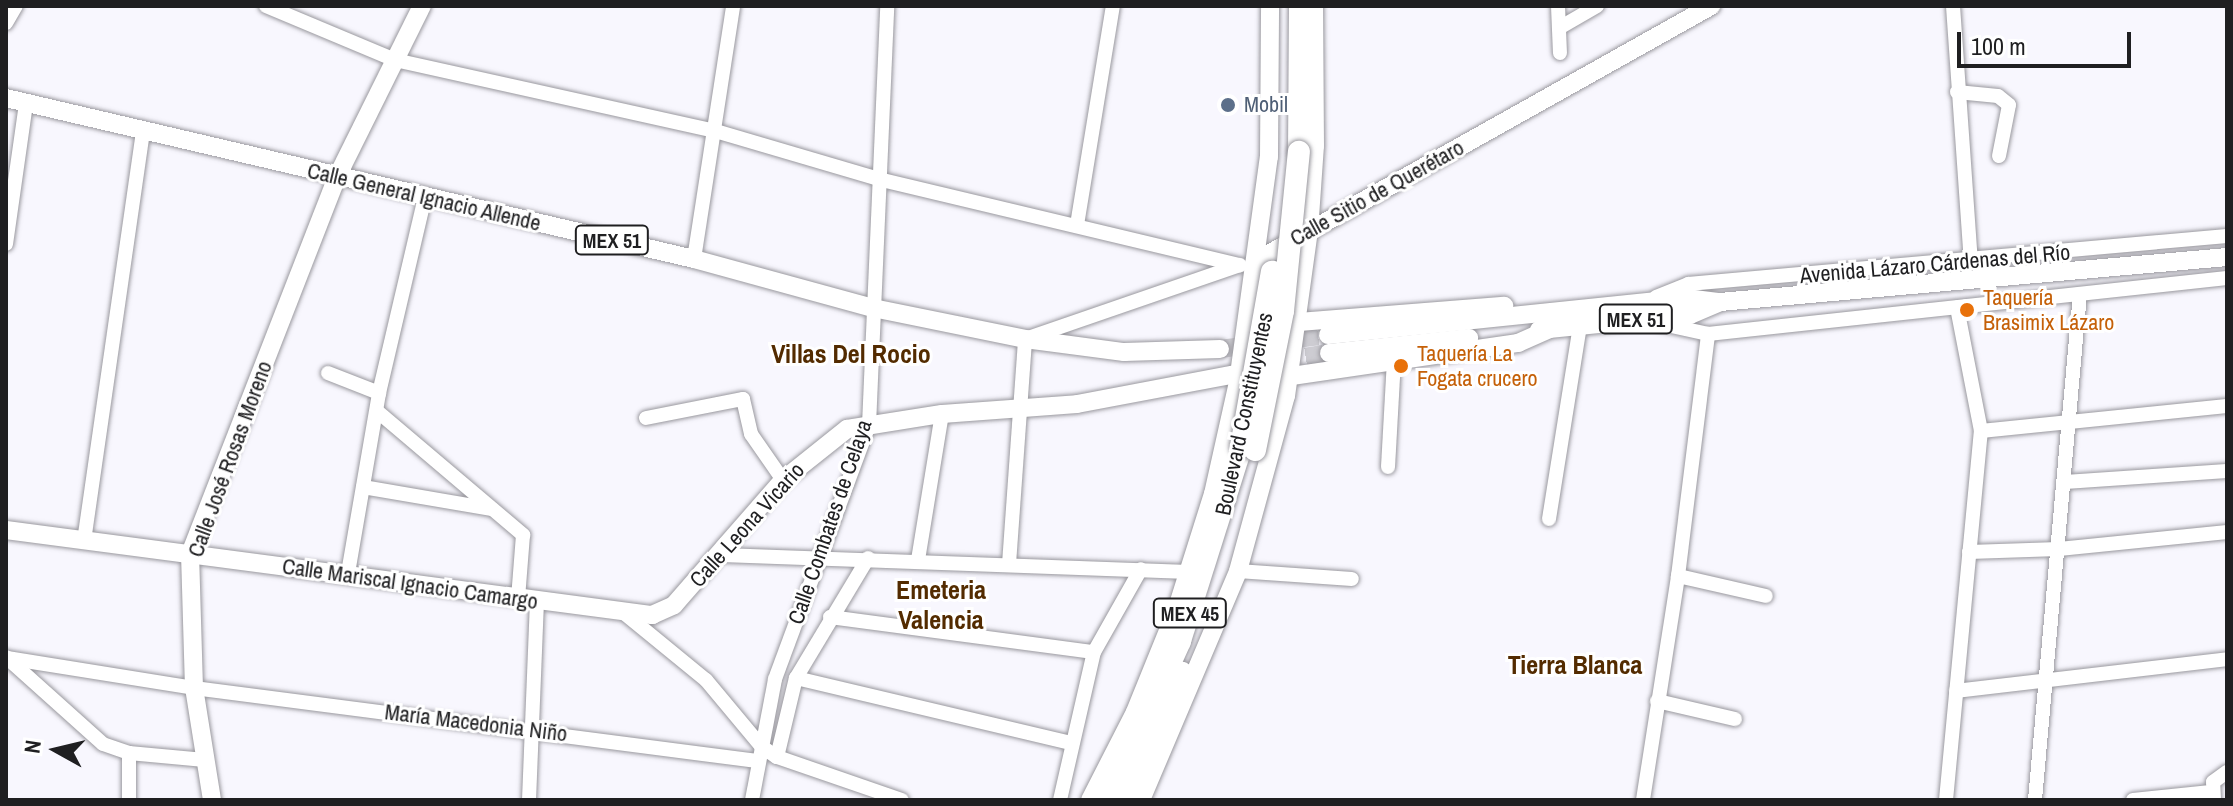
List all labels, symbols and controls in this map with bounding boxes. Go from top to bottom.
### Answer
scale bar [1961,16,2135,66]
text: 100 m [1971,30,2026,62]
place label: Mobil [1244,92,1288,118]
marker: Mobil [1219,96,1237,114]
street label: Calle Sitio de Querétaro [1286,134,1468,252]
street label: Calle General Ignacio Allende [304,157,544,237]
road number: MEX 51 [574,224,650,256]
street label: Avenida Lázaro Cárdenas del Río [1799,239,2071,289]
place label: Taquería Brasimix Lázaro [1983,284,2114,336]
marker: Taquería Brasimix Lázaro [1958,301,1976,319]
road number: MEX 51 [1598,303,1674,335]
street label: Boulevard Constituyentes [1210,310,1278,518]
district label: Villas Del Rocio [771,338,931,370]
place label: Taquería La Fogata crucero [1417,340,1537,392]
street label: Calle José Rosas Moreno [182,357,278,561]
marker: Taquería La Fogata crucero [1392,357,1410,375]
street label: Calle Combates de Celaya [783,416,877,628]
street label: Calle Leona Vicario [684,457,810,593]
street label: Calle Mariscal Ignacio Camargo [281,553,539,615]
district label: Emeteria Valencia [896,574,986,636]
road number: MEX 45 [1152,597,1228,629]
district label: Tierra Blanca [1508,649,1642,681]
street label: María Macedonia Niño [383,699,569,747]
north arrow [16,710,96,790]
text: N [16,738,48,755]

